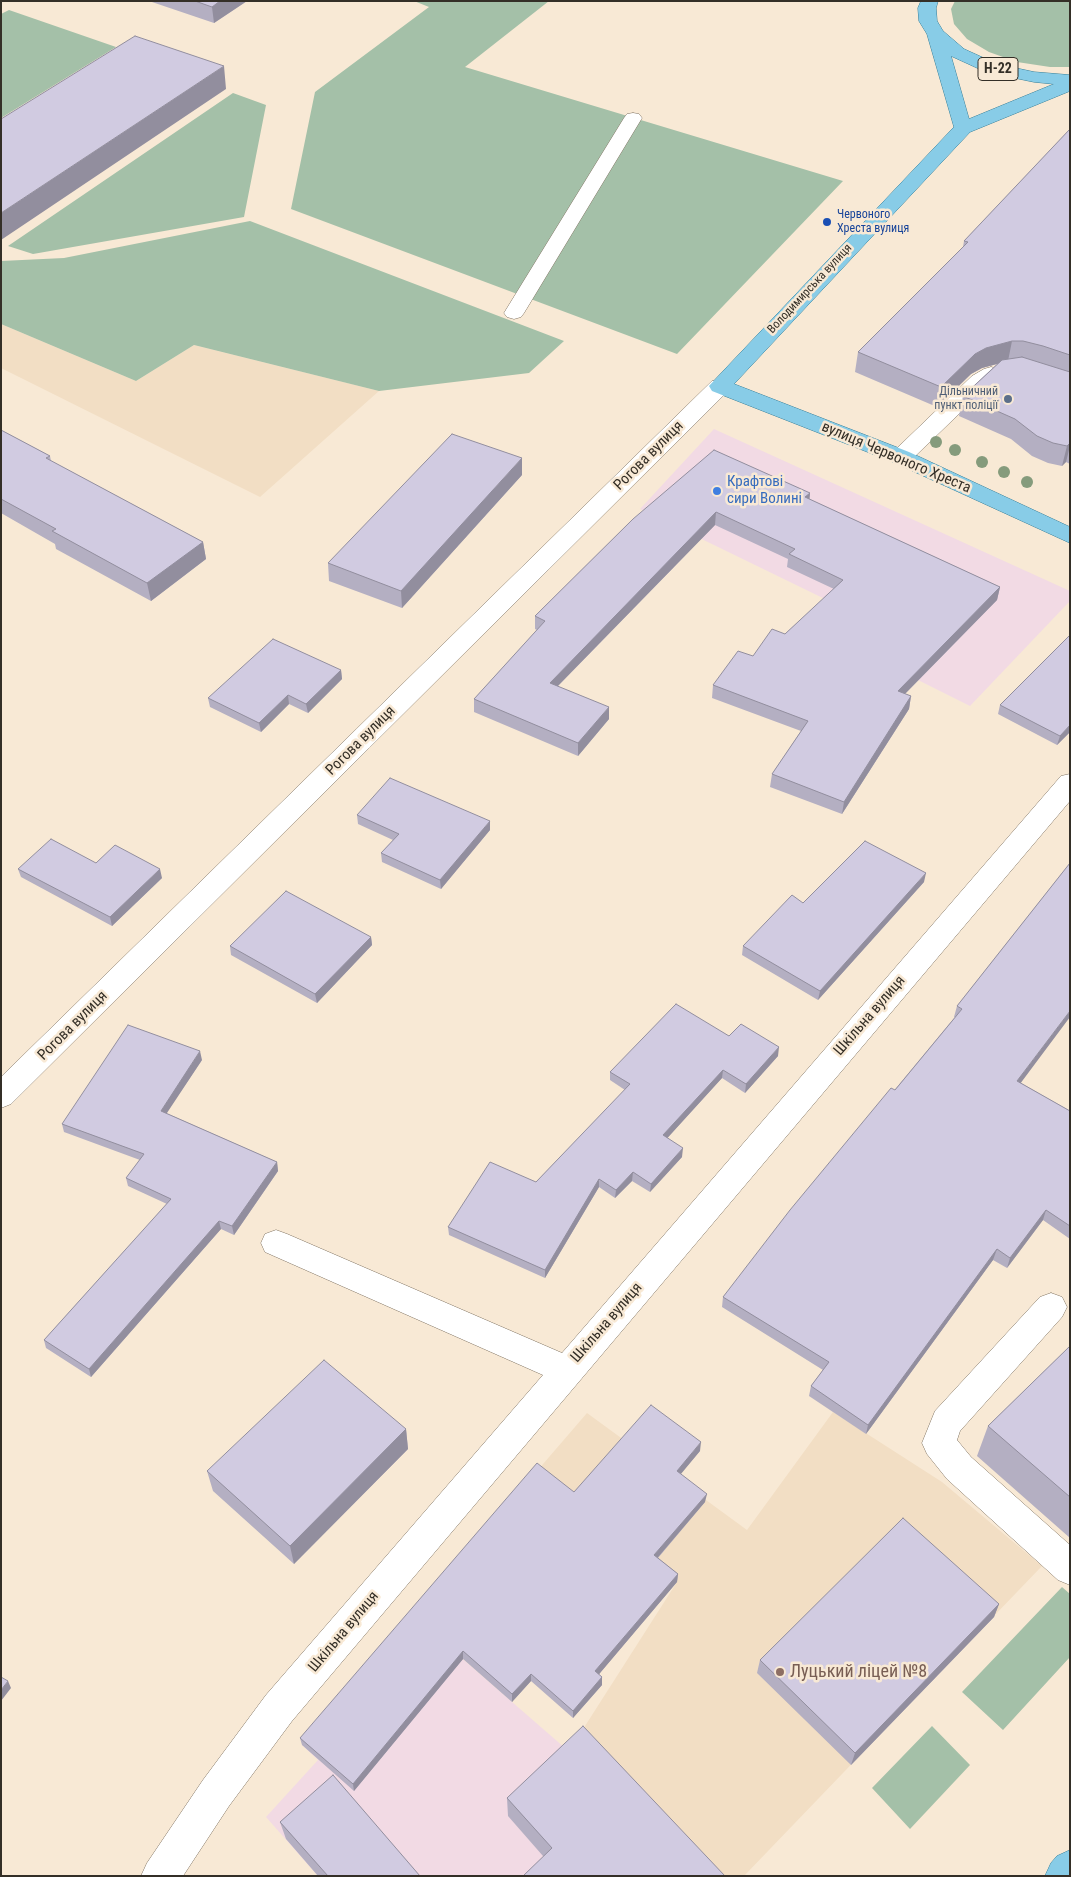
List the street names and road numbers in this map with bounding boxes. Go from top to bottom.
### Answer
road number: Н-22 [978,58,1018,80]
street label: Володимирська вулиця [765,241,855,337]
street label: Рогова вулиця [611,418,687,494]
street label: вулиця Червоного Хреста [819,418,973,498]
street label: Рогова вулиця [323,703,399,779]
street label: Шкільна вулиця [830,972,910,1060]
street label: Рогова вулиця [35,988,111,1064]
street label: Шкільна вулиця [567,1279,647,1367]
street label: Шкільна вулиця [305,1588,383,1676]

